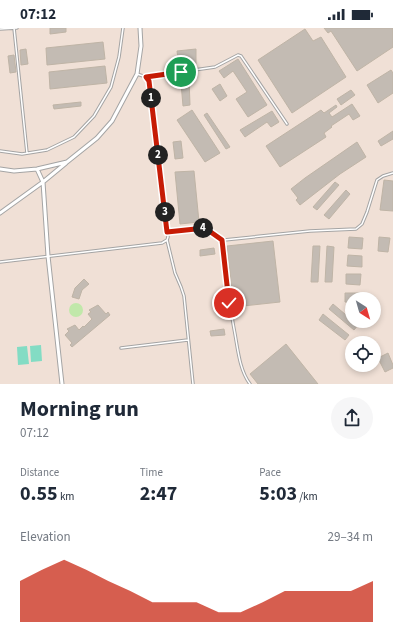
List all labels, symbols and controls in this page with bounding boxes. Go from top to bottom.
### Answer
text: 07:12 [20,4,56,25]
pin [164,55,198,89]
icon: arrive [170,61,192,83]
pin: 1 [141,88,161,108]
text: 1 [148,90,154,105]
pin: 2 [148,145,168,165]
text: 2 [155,147,161,162]
pin: 3 [155,202,175,222]
text: 3 [162,204,168,219]
pin: 4 [193,218,213,238]
text: 4 [200,220,206,235]
pin [212,286,246,320]
icon: check [218,292,240,314]
north arrow [345,292,381,328]
map controls [345,292,381,372]
button: locate [345,336,381,372]
text: Morning run [20,393,139,425]
button: share [331,397,373,439]
text: 07:12 [20,424,49,442]
text: Distance [20,465,59,480]
text: Time [140,465,163,480]
text: Pace [259,465,281,480]
text: 0.55 [20,480,58,508]
text: 2:47 [140,480,177,508]
text: 5:03 [259,480,297,508]
text: km [58,489,74,504]
text: /km [297,489,318,504]
text: Elevation [20,528,71,546]
text: 29–34 m [328,528,373,546]

